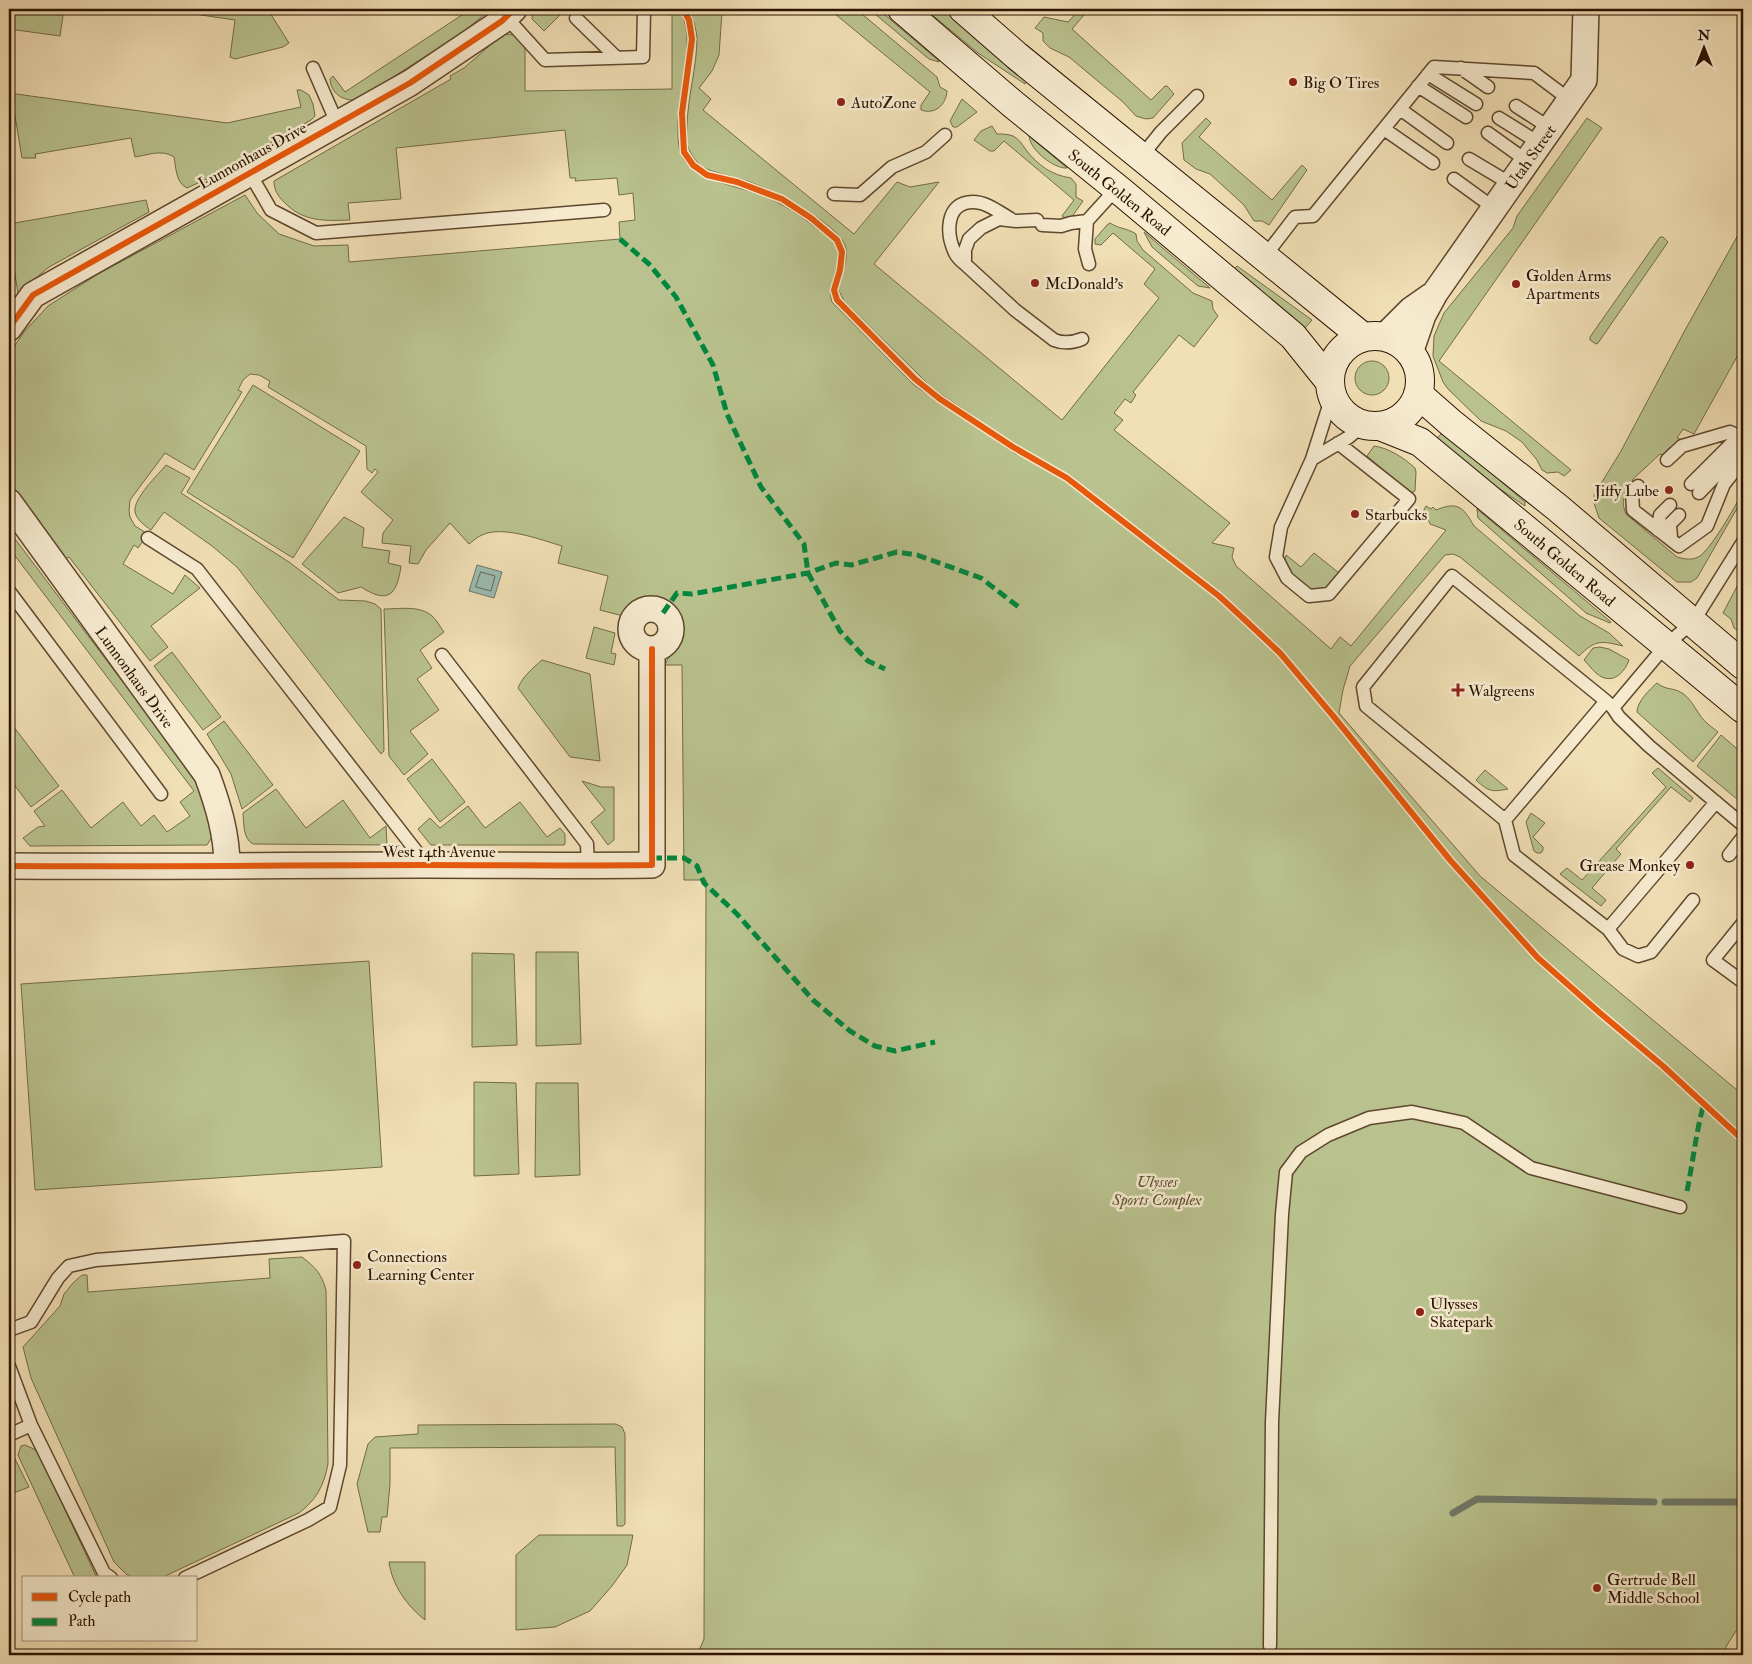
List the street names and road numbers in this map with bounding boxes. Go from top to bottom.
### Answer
street label: Lunnonhaus Drive [195,118,311,194]
street label: Utah Street [1501,121,1561,194]
street label: South Golden Road [1064,145,1175,240]
street label: South Golden Road [1509,514,1619,611]
street label: Lunnonhaus Drive [91,623,178,733]
street label: West 14th Avenue [381,842,496,862]

